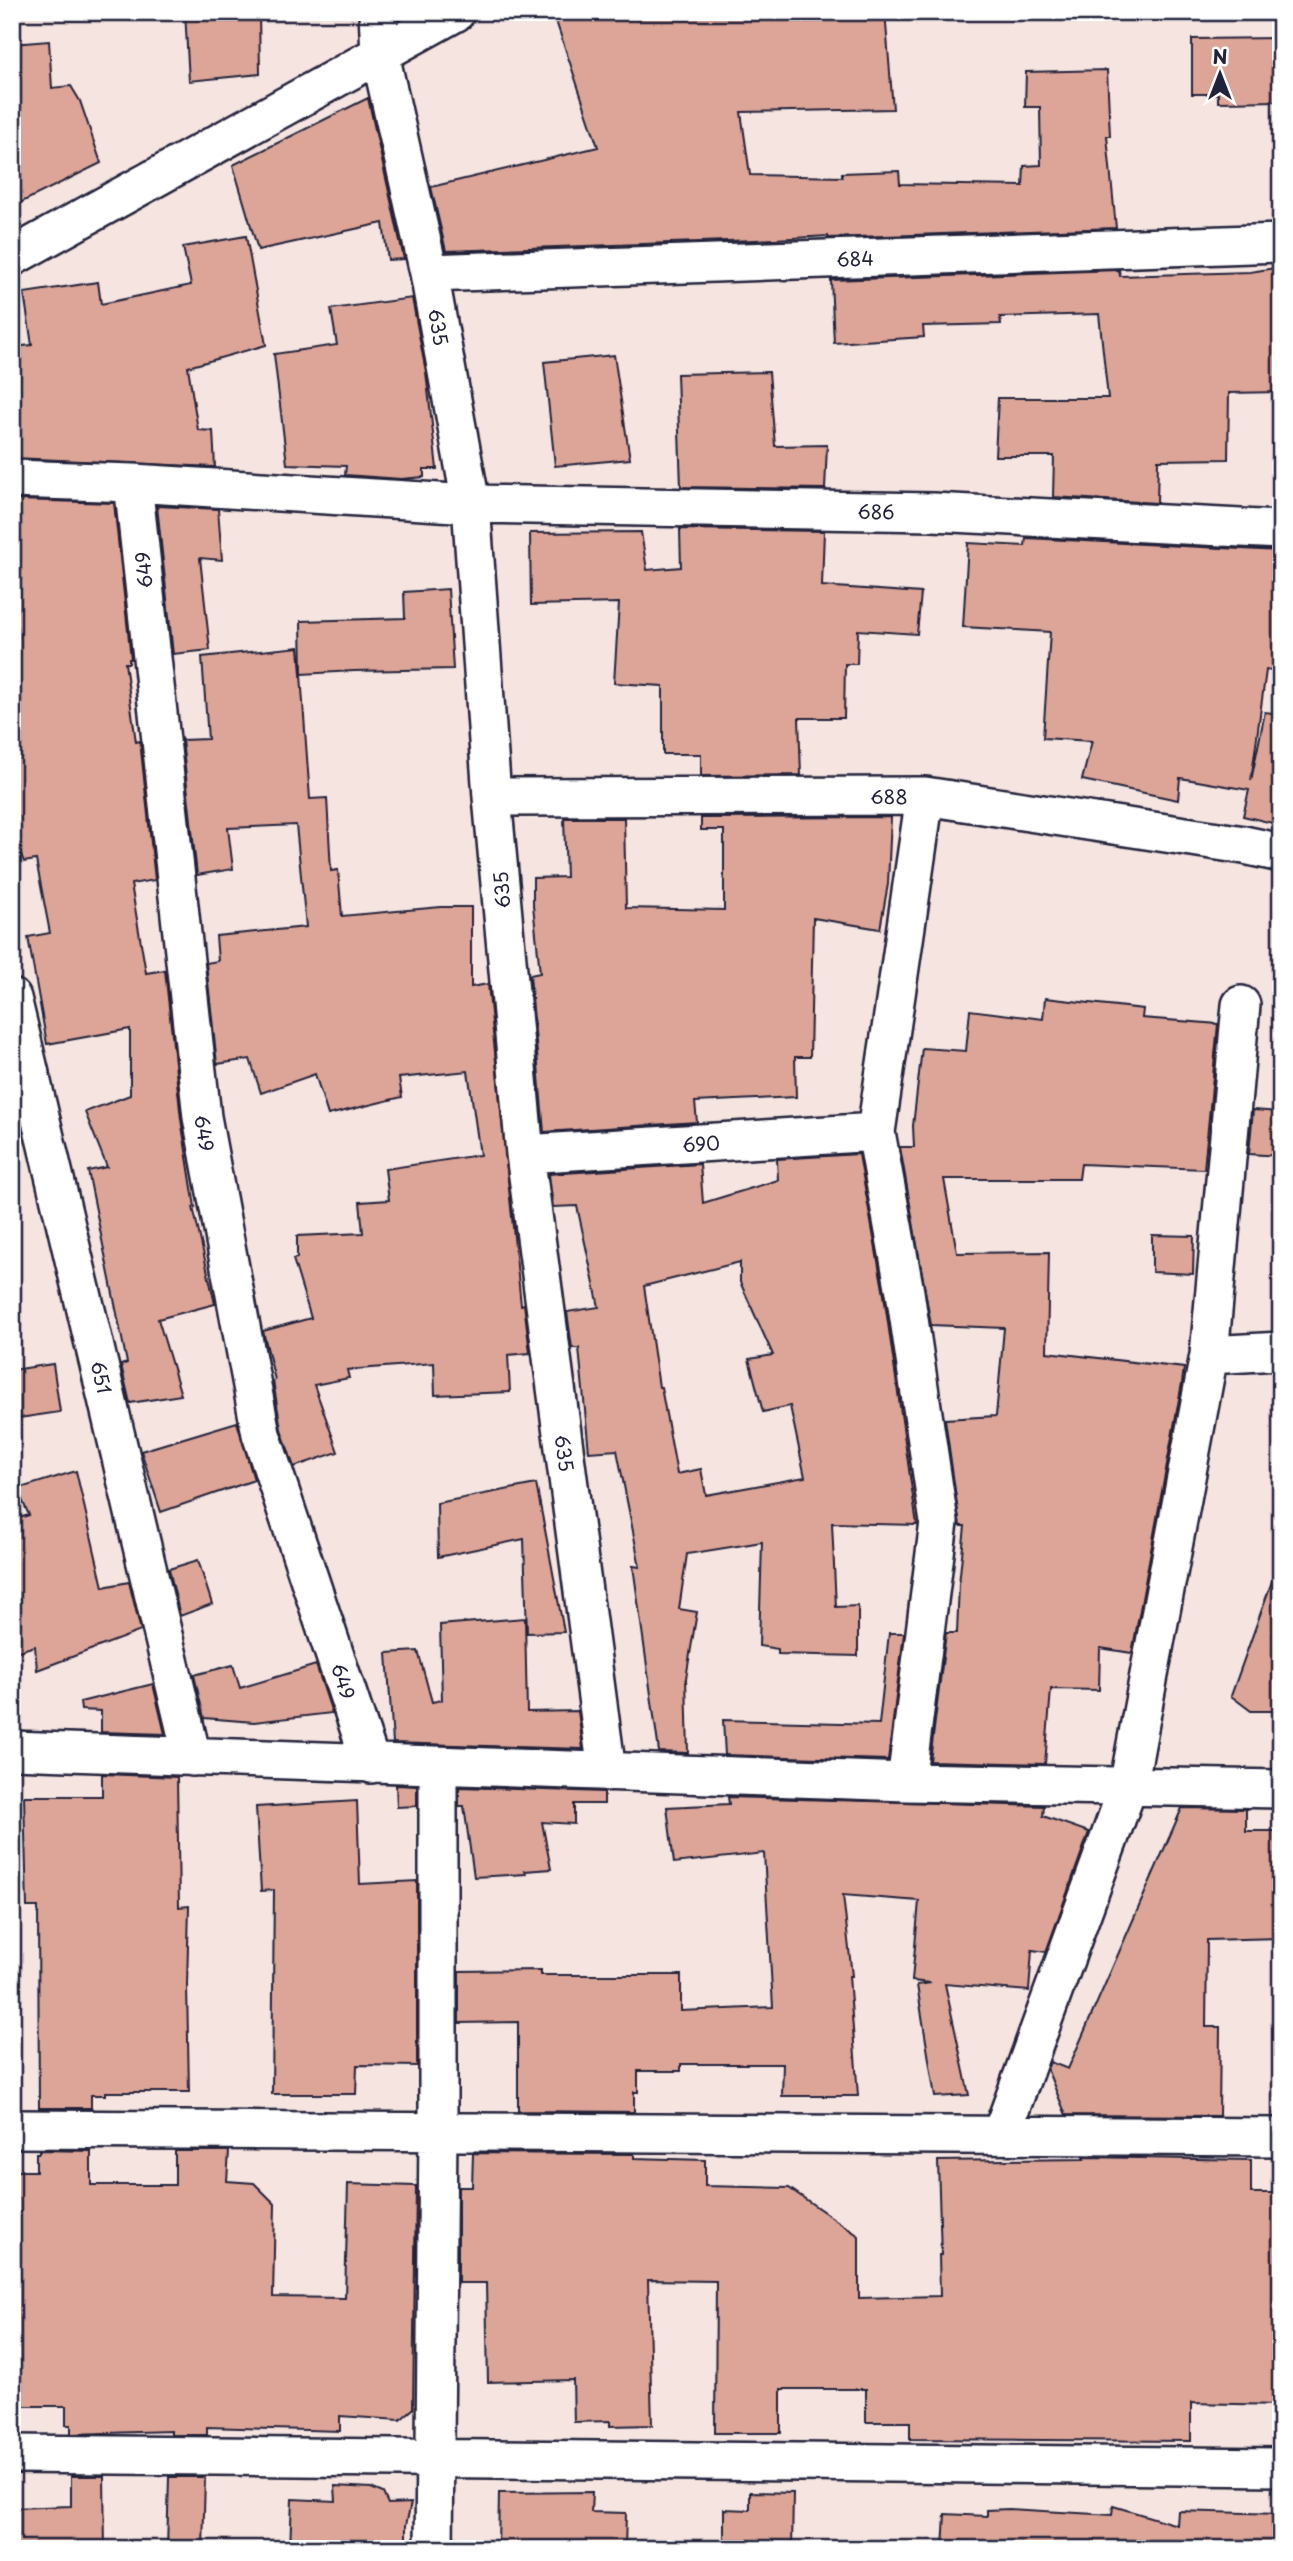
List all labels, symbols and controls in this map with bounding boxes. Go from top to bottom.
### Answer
north arrow [1184,38,1254,108]
text: N [1212,42,1228,70]
street label: 684 [836,243,874,273]
street label: 635 [422,306,456,348]
street label: 686 [857,497,895,525]
street label: 649 [127,550,159,590]
street label: 688 [870,782,908,810]
street label: 635 [485,870,517,910]
street label: 649 [188,1113,222,1153]
street label: 690 [681,1128,721,1158]
street label: 651 [85,1358,119,1396]
street label: 635 [549,1433,581,1473]
street label: 649 [325,1659,363,1703]

